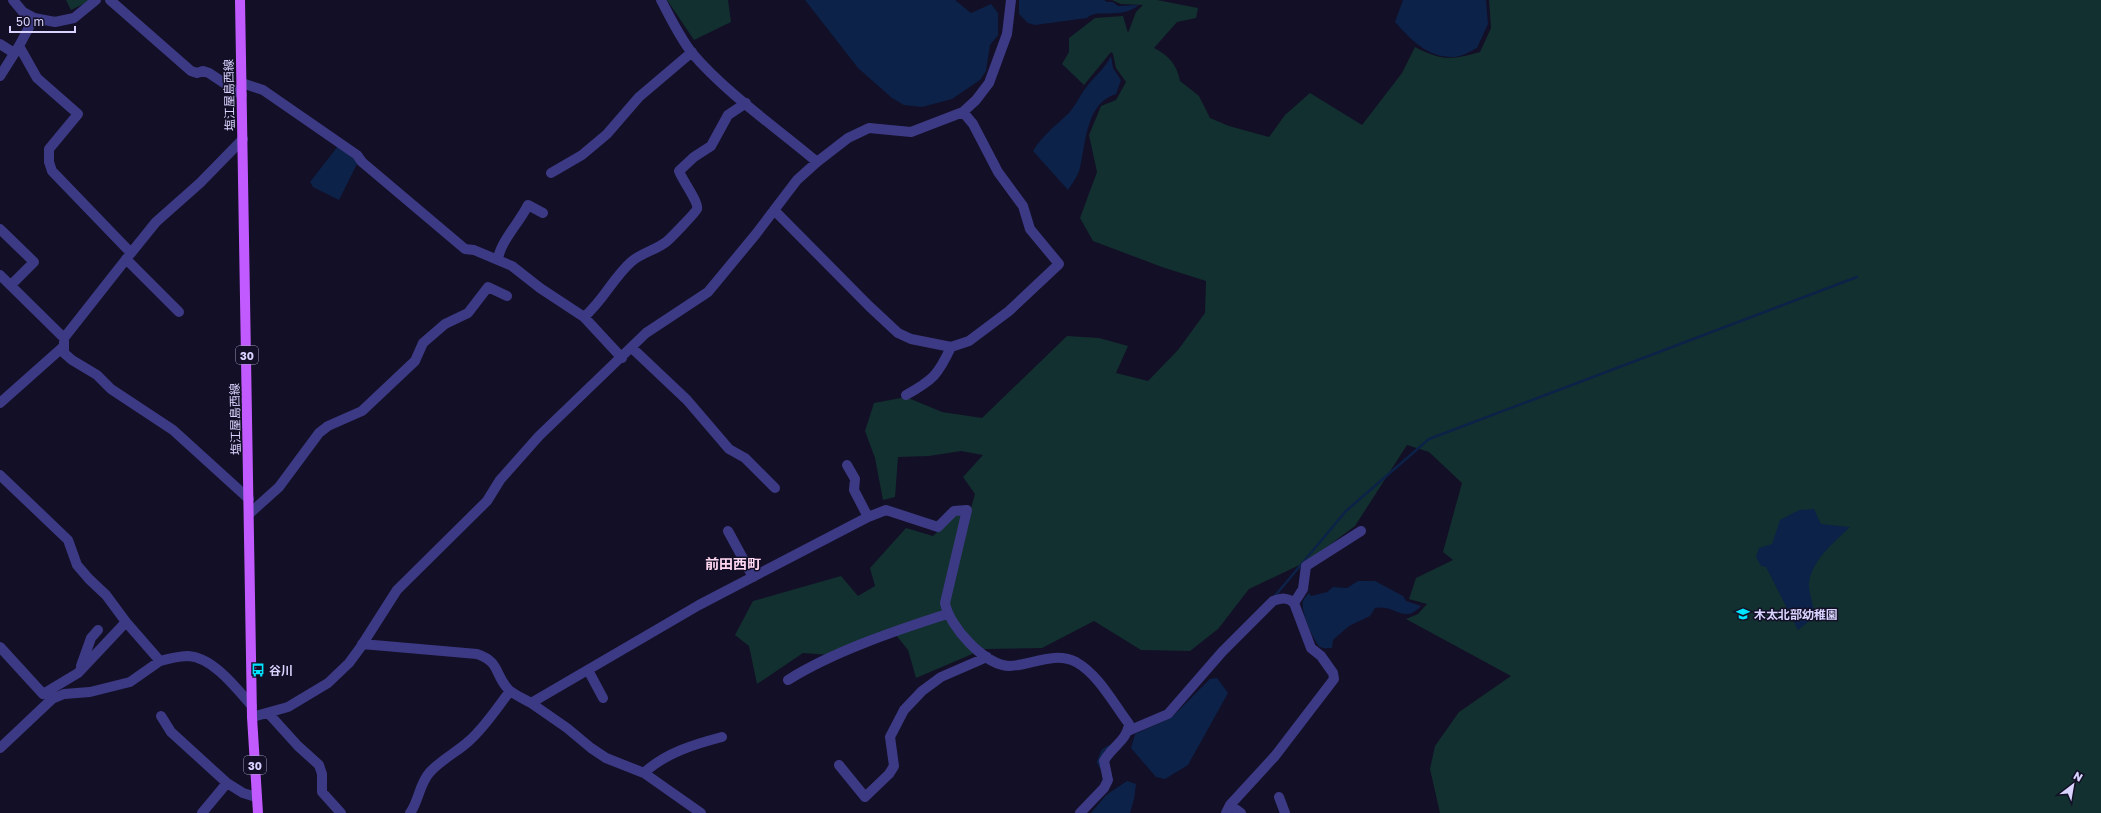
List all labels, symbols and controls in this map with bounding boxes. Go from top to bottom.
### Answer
scale bar [10,8,75,34]
text: 50 m [16,14,44,29]
street label: 塩江屋島西線 [221,59,237,131]
road number: 30 [236,346,258,364]
street label: 塩江屋島西線 [227,383,243,455]
district label: 前田西町 [705,555,761,572]
school or university icon: 木太北部幼稚園 [1735,606,1751,622]
place label: 木太北部幼稚園 [1754,607,1838,622]
bus stop icon: 谷川 [250,662,266,678]
place label: 谷川 [269,663,293,678]
road number: 30 [244,756,266,774]
north arrow [2053,765,2093,805]
text: N [2071,768,2085,784]

